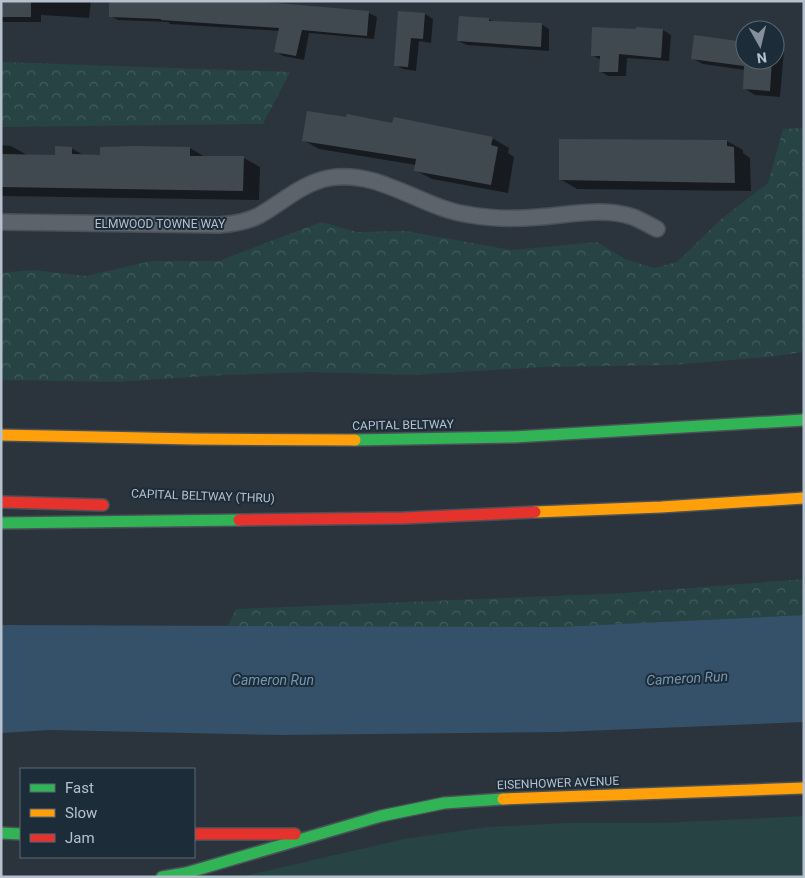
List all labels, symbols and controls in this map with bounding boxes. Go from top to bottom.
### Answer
north arrow [735,20,785,70]
text: N [756,49,768,66]
street label: ELMWOOD TOWNE WAY [95,217,226,231]
street label: CAPITAL BELTWAY [352,417,455,433]
street label: CAPITAL BELTWAY (THRU) [131,486,275,506]
water label: Cameron Run [646,668,728,688]
water label: Cameron Run [232,672,314,688]
legend [20,768,195,858]
street label: EISENHOWER AVENUE [497,774,619,792]
text: Fast [65,779,94,797]
text: Slow [65,804,97,822]
text: Jam [65,829,95,847]

